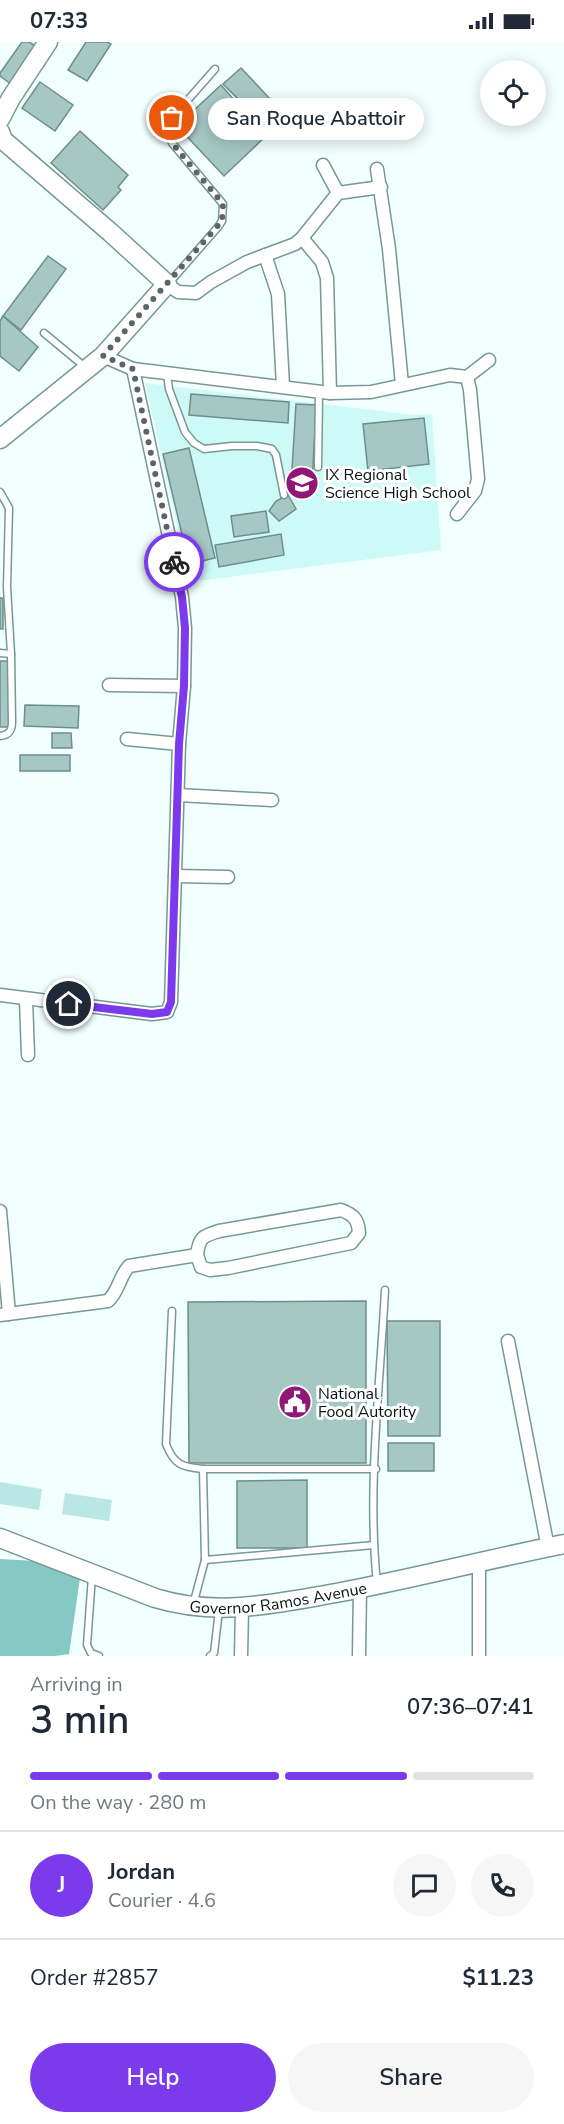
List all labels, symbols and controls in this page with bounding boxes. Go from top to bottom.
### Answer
text: 07:33 [30,6,88,36]
map controls [480,60,546,126]
button: locate [480,60,546,126]
pin [146,92,197,143]
callout: San Roque Abattoir [208,97,424,139]
icon: bag [155,101,188,134]
text: San Roque Abattoir [227,105,405,132]
place label: IX Regional Science High School [325,464,471,504]
school or university icon: IX Regional Science High School [284,465,320,501]
courier [144,532,204,592]
icon: bike [158,546,191,579]
pin [43,978,94,1029]
icon: home [52,987,85,1020]
place label: National Food Autority [318,1383,417,1423]
public building icon: National Food Autority [277,1384,313,1420]
street label: Governor Ramos Avenue [188,1577,369,1620]
text: Arriving in [30,1671,123,1698]
text: 07:36–07:41 [407,1692,534,1722]
text: 3 min [30,1694,129,1747]
text: On the way · 280 m [30,1789,206,1816]
button: chat [393,1854,456,1917]
button: phone [471,1854,534,1917]
text: Jordan [108,1857,175,1887]
text: J [58,1870,65,1900]
text: Courier · 4.6 [108,1887,216,1914]
text: Order #2857 [30,1963,159,1993]
text: $11.23 [463,1963,534,1993]
button: Help [30,2043,276,2112]
button: Share [288,2043,534,2112]

